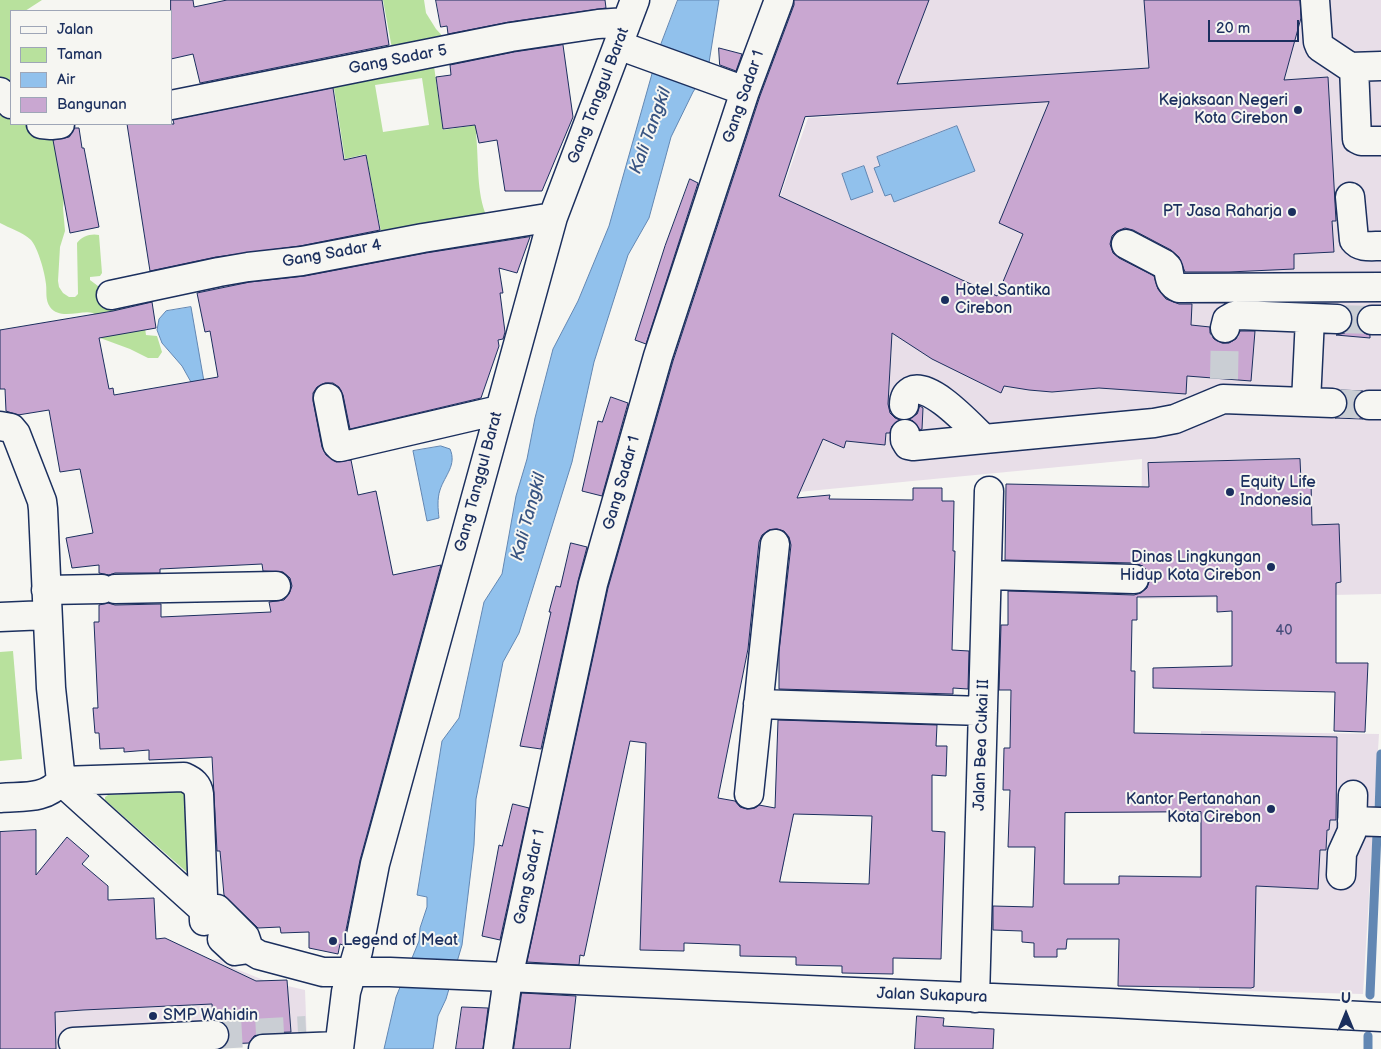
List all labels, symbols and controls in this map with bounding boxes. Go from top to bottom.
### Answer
legend [10,10,172,125]
scale bar [1211,10,1302,42]
text: 20 m [1216,19,1250,38]
text: Jalan [57,20,93,39]
street label: Gang Tanggul Barat [564,25,634,167]
street label: Gang Sadar 5 [347,41,449,79]
text: Taman [57,45,102,64]
street label: Gang Sadar 1 [719,48,769,146]
text: Air [57,70,75,89]
water label: Kali Tangkil [625,85,677,177]
place label: Kejaksaan Negeri Kota Cirebon [1158,91,1288,129]
text: Bangunan [57,95,127,114]
marker: Kejaksaan Negeri Kota Cirebon [1292,104,1304,116]
place label: PT Jasa Raharja [1163,202,1282,222]
marker: PT Jasa Raharja [1286,206,1298,218]
street label: Gang Sadar 4 [281,236,383,272]
place label: Hotel Santika Cirebon [955,281,1050,319]
marker: Hotel Santika Cirebon [939,294,951,306]
street label: Gang Tanggul Barat [451,410,507,554]
street label: Gang Sadar 1 [599,434,645,532]
water label: Kali Tangkil [507,471,551,563]
place label: Equity Life Indonesia [1240,473,1316,511]
marker: Equity Life Indonesia [1224,486,1236,498]
place label: Dinas Lingkungan Hidup Kota Cirebon [1120,548,1261,586]
marker: Dinas Lingkungan Hidup Kota Cirebon [1265,561,1277,573]
house number: 40 [1276,623,1292,639]
street label: Jalan Bea Cukai II [970,679,994,811]
place label: Kantor Pertanahan Kota Cirebon [1126,790,1261,828]
marker: Kantor Pertanahan Kota Cirebon [1265,803,1277,815]
street label: Gang Sadar 1 [511,828,549,926]
place label: Legend of Meat [343,931,458,951]
marker: Legend of Meat [327,935,339,947]
street label: Jalan Sukapura [876,984,988,1008]
north arrow [1321,989,1371,1039]
text: U [1341,990,1351,1007]
place label: SMP Wahidin [163,1006,258,1026]
marker: SMP Wahidin [147,1010,159,1022]

